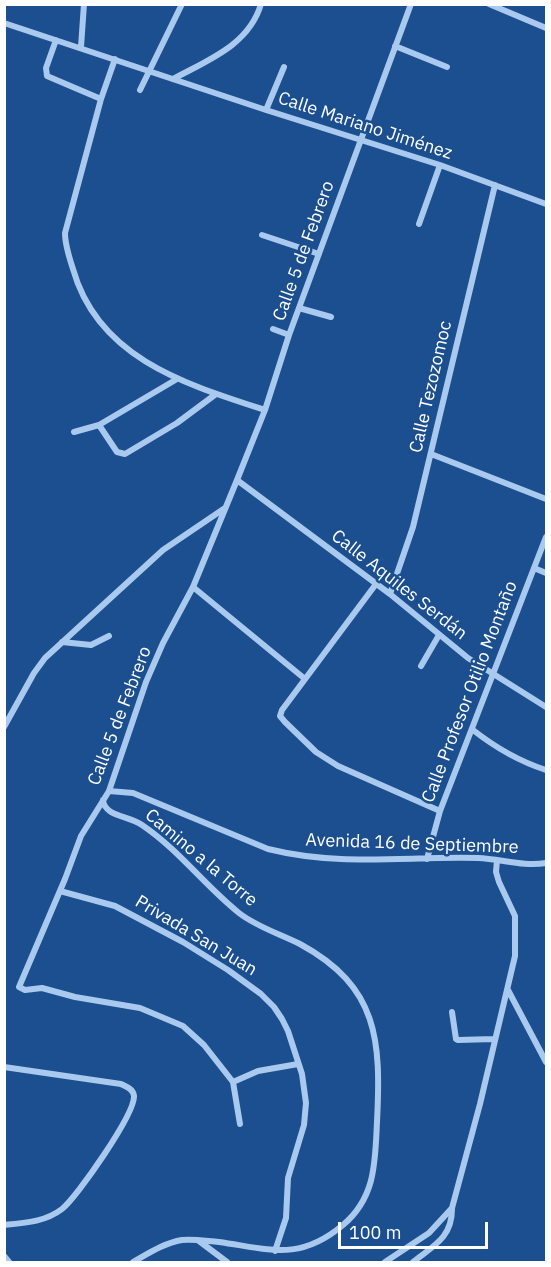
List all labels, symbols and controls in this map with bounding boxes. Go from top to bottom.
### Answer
street label: Calle Mariano Jiménez [275,88,455,164]
street label: Calle 5 de Febrero [269,178,339,324]
street label: Calle Tezozomoc [405,319,457,455]
street label: Calle Aquiles Serdán [327,525,471,645]
street label: Calle Profesor Otilio Montaño [418,578,522,806]
street label: Calle 5 de Febrero [84,643,156,789]
street label: Camino a la Torre [140,805,262,911]
street label: Avenida 16 de Septiembre [305,829,519,859]
street label: Privada San Juan [131,891,261,981]
scale bar [341,1210,491,1248]
text: 100 m [349,1221,401,1244]

